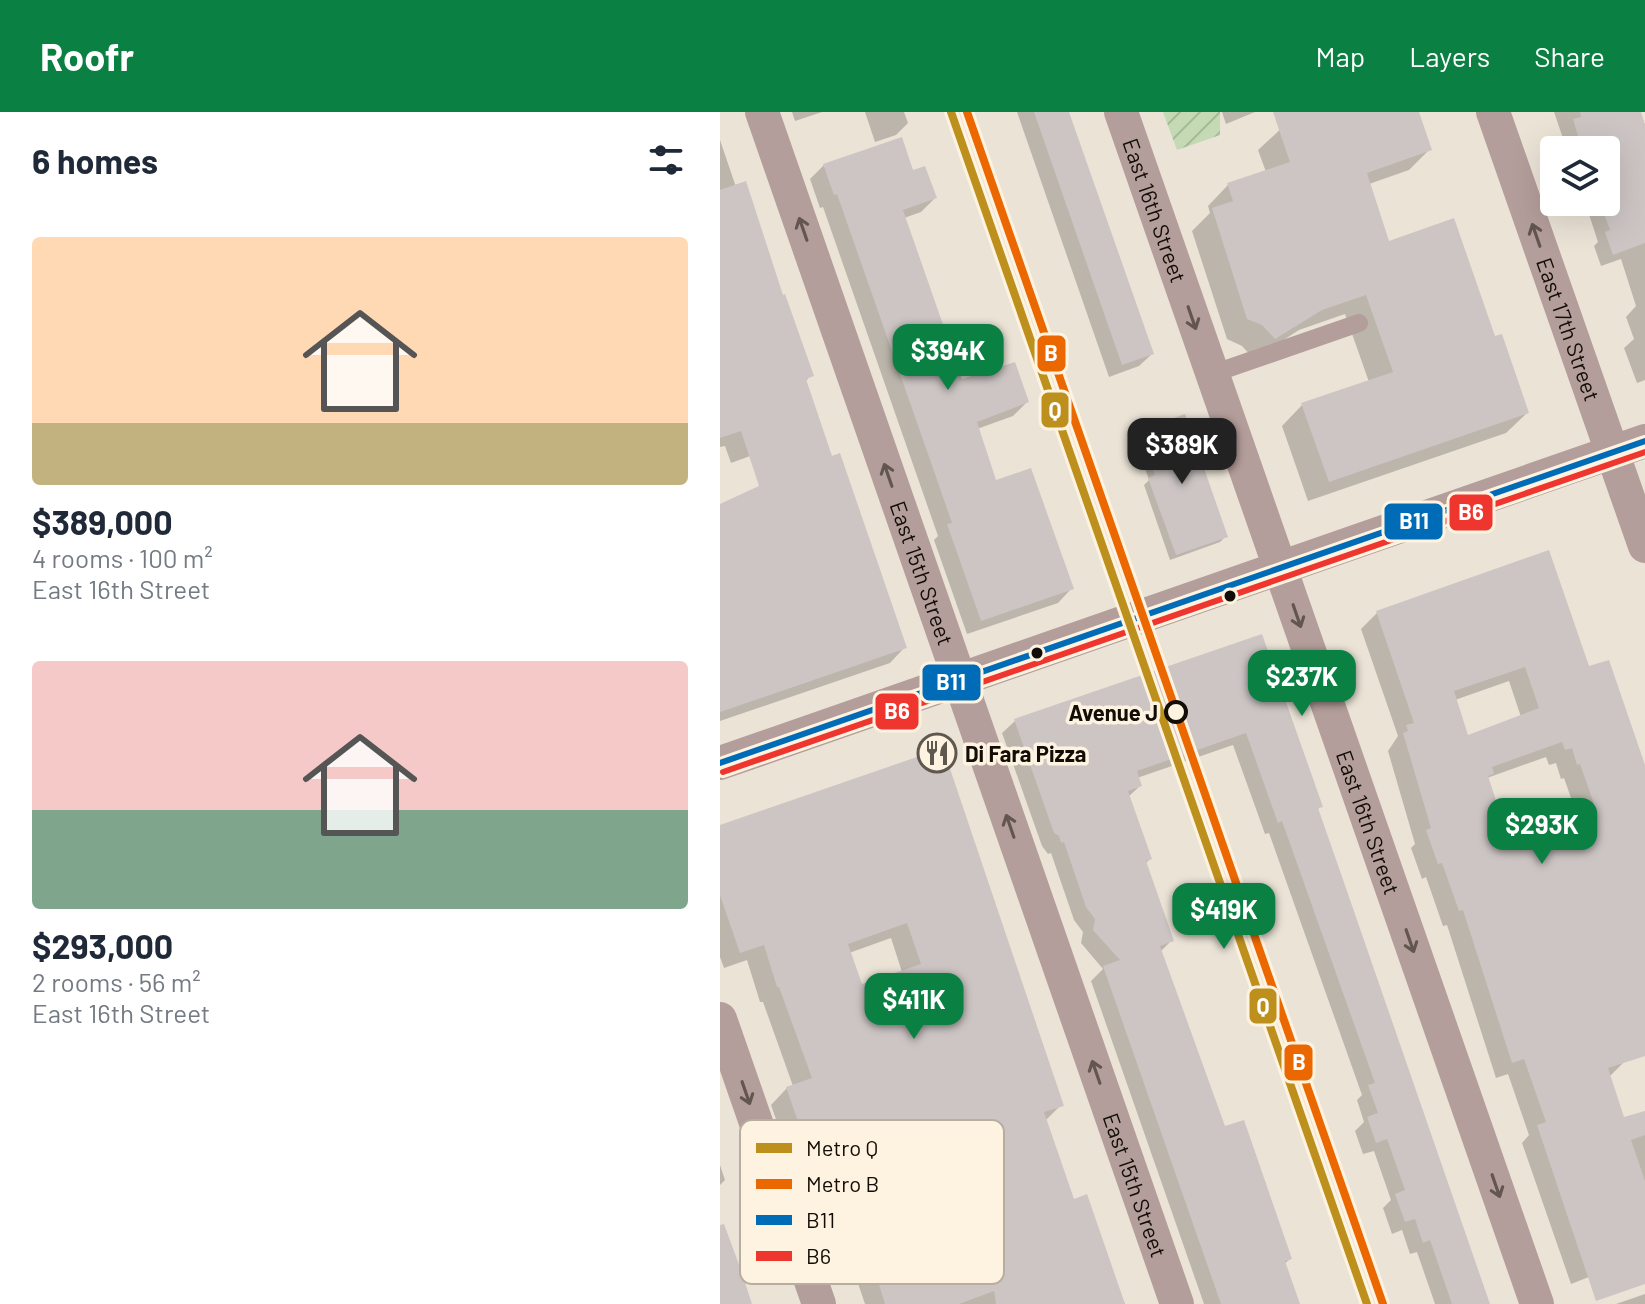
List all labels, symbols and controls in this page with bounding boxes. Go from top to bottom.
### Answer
text: Roofr [40,33,134,79]
text: Map [1315,39,1365,73]
text: Layers [1409,39,1490,73]
text: Share [1534,39,1605,73]
street label: East 16th Street [1118,135,1192,286]
map controls [1540,136,1620,216]
button: layers [1540,136,1620,216]
icon: filters [644,138,688,182]
text: 6 homes [32,140,158,181]
one-way arrow [795,218,809,242]
one-way arrow [1528,222,1543,247]
street label: East 17th Street [1532,254,1606,404]
icon: home [288,289,432,433]
one-way arrow [1186,305,1201,330]
pin: $394K [892,324,1004,392]
text: $394K [911,334,985,365]
line badge: B [1036,334,1067,373]
text: B [1044,339,1058,365]
line badge: Q [1040,391,1070,429]
text: Q [1048,396,1062,422]
pin: $389K [1126,418,1238,486]
text: $389K [1145,428,1219,459]
one-way arrow [880,463,895,488]
line badge: B6 [1448,493,1494,532]
street label: East 15th Street [885,497,960,648]
text: B6 [1458,498,1484,524]
text: $389,000 [32,501,173,542]
line badge: B11 [1383,502,1444,541]
text: B11 [1399,507,1429,533]
text: 4 rooms · 100 m² [32,542,213,573]
text: East 16th Street [32,573,210,604]
unlabelled marker [1222,588,1238,604]
one-way arrow [1291,603,1305,628]
unlabelled marker [1029,645,1045,661]
pin: $237K [1246,650,1358,718]
text: $237K [1266,660,1338,691]
line badge: B11 [921,663,982,702]
text: B11 [936,668,966,694]
line badge: B6 [874,692,920,731]
text: B6 [884,697,910,723]
place label: Avenue J [1068,699,1158,725]
marker: Avenue J [1165,701,1187,723]
icon: home [288,713,432,857]
restaurant icon: Di Fara Pizza [916,732,958,774]
place label: Di Fara Pizza [965,740,1086,766]
street label: East 16th Street [1332,746,1406,898]
pin: $293K [1486,798,1598,866]
text: $293K [1505,808,1579,839]
one-way arrow [1002,814,1017,839]
pin: $419K [1168,883,1280,951]
text: $419K [1190,893,1258,924]
text: $293,000 [32,925,173,966]
one-way arrow [1404,928,1419,953]
text: 2 rooms · 56 m² [32,966,201,997]
pin: $411K [858,973,970,1041]
text: $411K [883,983,945,1014]
line badge: Q [1248,987,1278,1025]
text: Q [1256,992,1270,1018]
text: East 16th Street [32,997,210,1028]
line badge: B [1283,1043,1314,1082]
text: B [1292,1048,1306,1074]
one-way arrow [1088,1060,1102,1085]
one-way arrow [739,1080,754,1105]
street label: East 15th Street [1098,1109,1173,1260]
legend [740,1120,1004,1284]
text: Metro Q [806,1134,878,1160]
text: Metro B [806,1170,879,1196]
one-way arrow [1490,1173,1505,1198]
text: B11 [806,1206,835,1232]
text: B6 [806,1242,831,1268]

